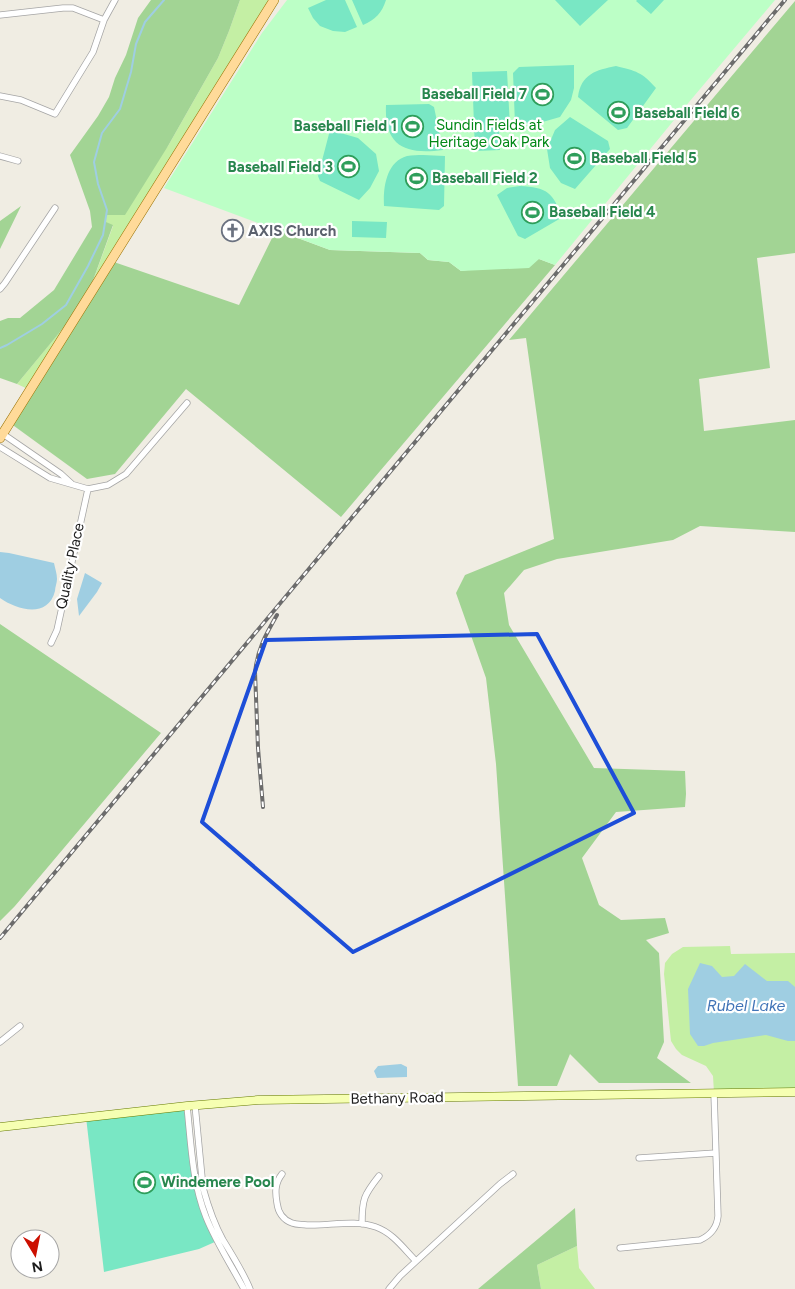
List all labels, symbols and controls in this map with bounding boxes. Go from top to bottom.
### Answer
sports icon: Baseball Field 7 [531,82,555,106]
place label: Baseball Field 7 [422,85,527,103]
sports icon: Baseball Field 6 [606,101,630,125]
place label: Baseball Field 6 [634,104,740,122]
sports icon: Baseball Field 1 [401,114,425,138]
park label: Sundin Fields at Heritage Oak Park [429,116,550,151]
place label: Baseball Field 1 [294,117,397,135]
sports icon: Baseball Field 5 [563,146,587,170]
place label: Baseball Field 5 [591,149,697,167]
sports icon: Baseball Field 3 [337,155,361,179]
place label: Baseball Field 3 [228,158,333,176]
sports icon: Baseball Field 2 [404,166,428,190]
place label: Baseball Field 2 [432,169,538,187]
sports icon: Baseball Field 4 [521,200,545,224]
place label: Baseball Field 4 [549,203,656,221]
church icon: AXIS Church [220,219,244,243]
place label: AXIS Church [248,222,336,240]
street label: Quality Place [52,521,88,611]
water label: Rubel Lake [707,996,786,1015]
street label: Bethany Road [350,1088,444,1108]
sports icon: Windemere Pool [133,1170,157,1194]
place label: Windemere Pool [161,1173,274,1191]
north arrow [10,1229,60,1279]
text: N [30,1257,44,1276]

